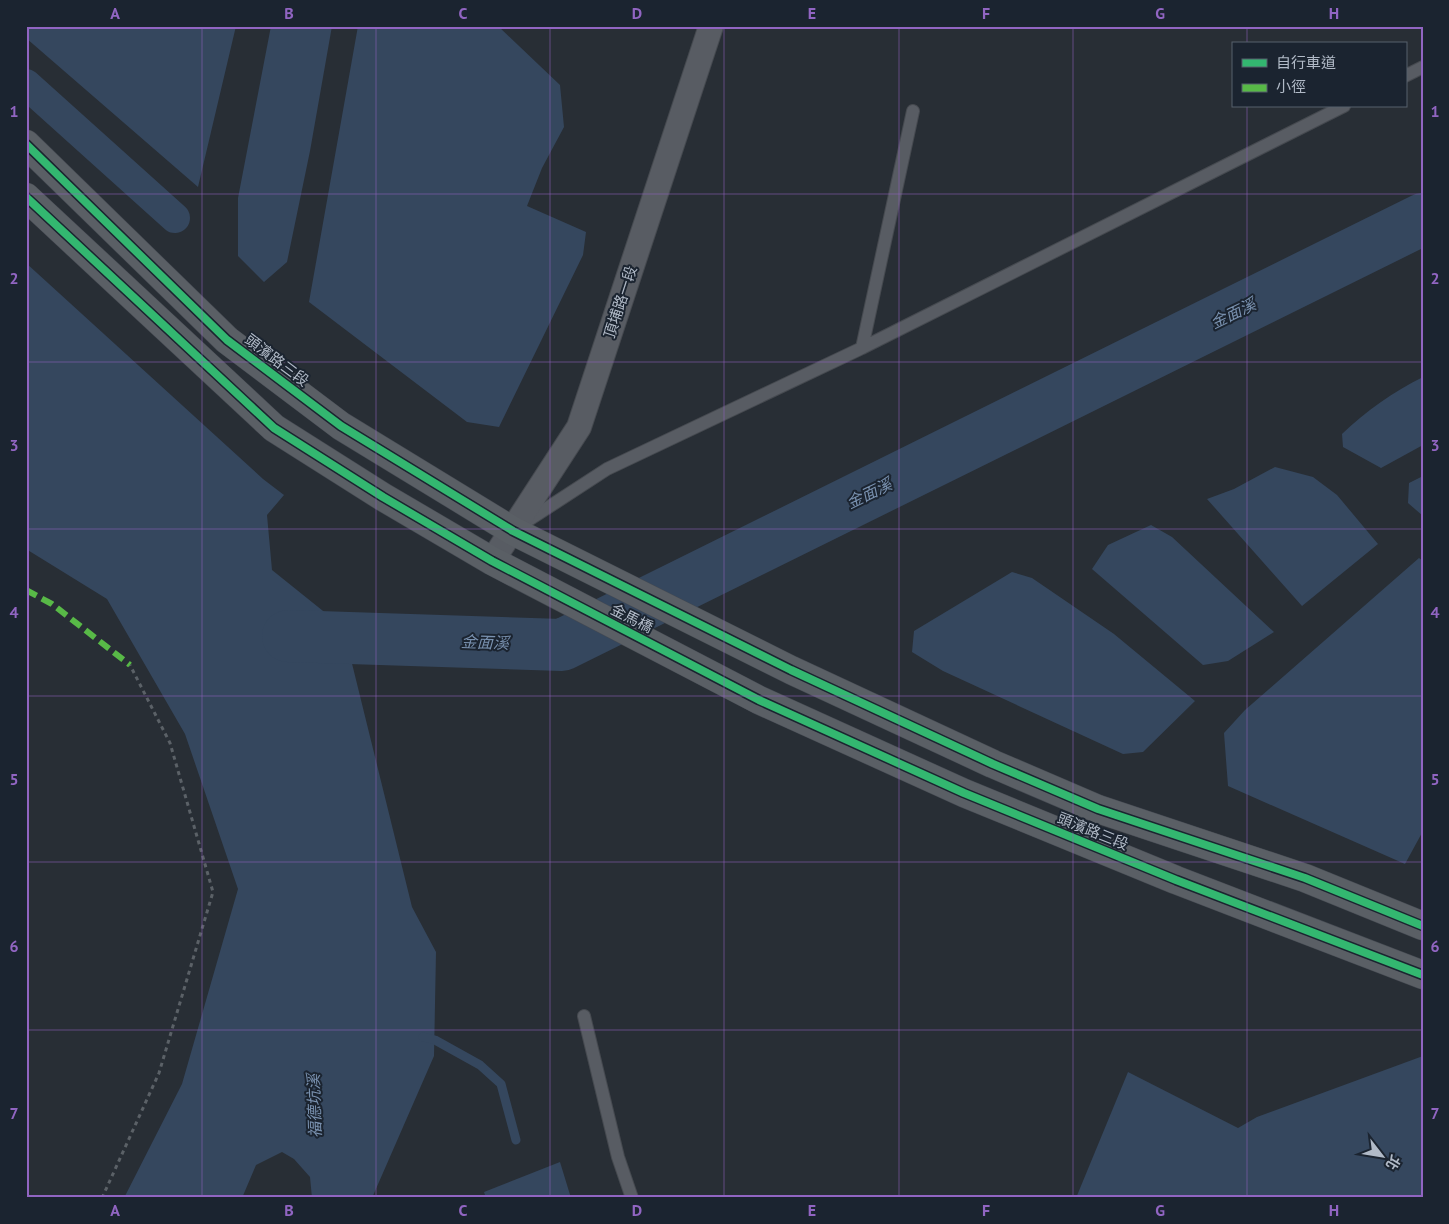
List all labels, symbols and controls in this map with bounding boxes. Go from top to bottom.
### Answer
text: A [110,3,120,23]
text: B [284,3,294,23]
text: C [459,3,468,23]
text: D [632,3,642,23]
text: E [808,3,816,23]
text: F [982,3,990,23]
text: G [1155,3,1165,23]
text: H [1329,3,1339,23]
legend [1232,42,1406,108]
text: 自行車道 [1276,53,1336,72]
text: 小徑 [1276,77,1306,96]
text: 1 [9,101,19,121]
text: 1 [1430,101,1440,121]
street label: 頂埔路一段 [599,263,641,341]
text: 2 [9,268,19,288]
text: 2 [1430,268,1440,288]
water label: 金面溪 [1207,293,1261,333]
street label: 頭濱路三段 [241,330,313,390]
text: 3 [9,435,19,455]
text: 3 [1430,435,1440,455]
water label: 金面溪 [843,473,897,513]
street label: 金馬橋 [608,599,656,637]
text: 4 [9,602,19,622]
text: 4 [1430,602,1440,622]
water label: 金面溪 [461,631,511,653]
text: 5 [9,769,19,789]
text: 5 [1430,769,1440,789]
street label: 頭濱路三段 [1055,808,1131,854]
text: 6 [9,936,19,956]
text: 6 [1430,936,1440,956]
water label: 福德坑溪 [303,1072,325,1138]
text: 7 [9,1103,19,1123]
text: 7 [1430,1103,1440,1123]
north arrow [1356,1132,1406,1182]
text: 北 [1382,1152,1404,1173]
text: A [110,1200,120,1220]
text: B [284,1200,294,1220]
text: C [459,1200,468,1220]
text: D [632,1200,642,1220]
text: E [808,1200,816,1220]
text: F [982,1200,990,1220]
text: G [1155,1200,1165,1220]
text: H [1329,1200,1339,1220]

